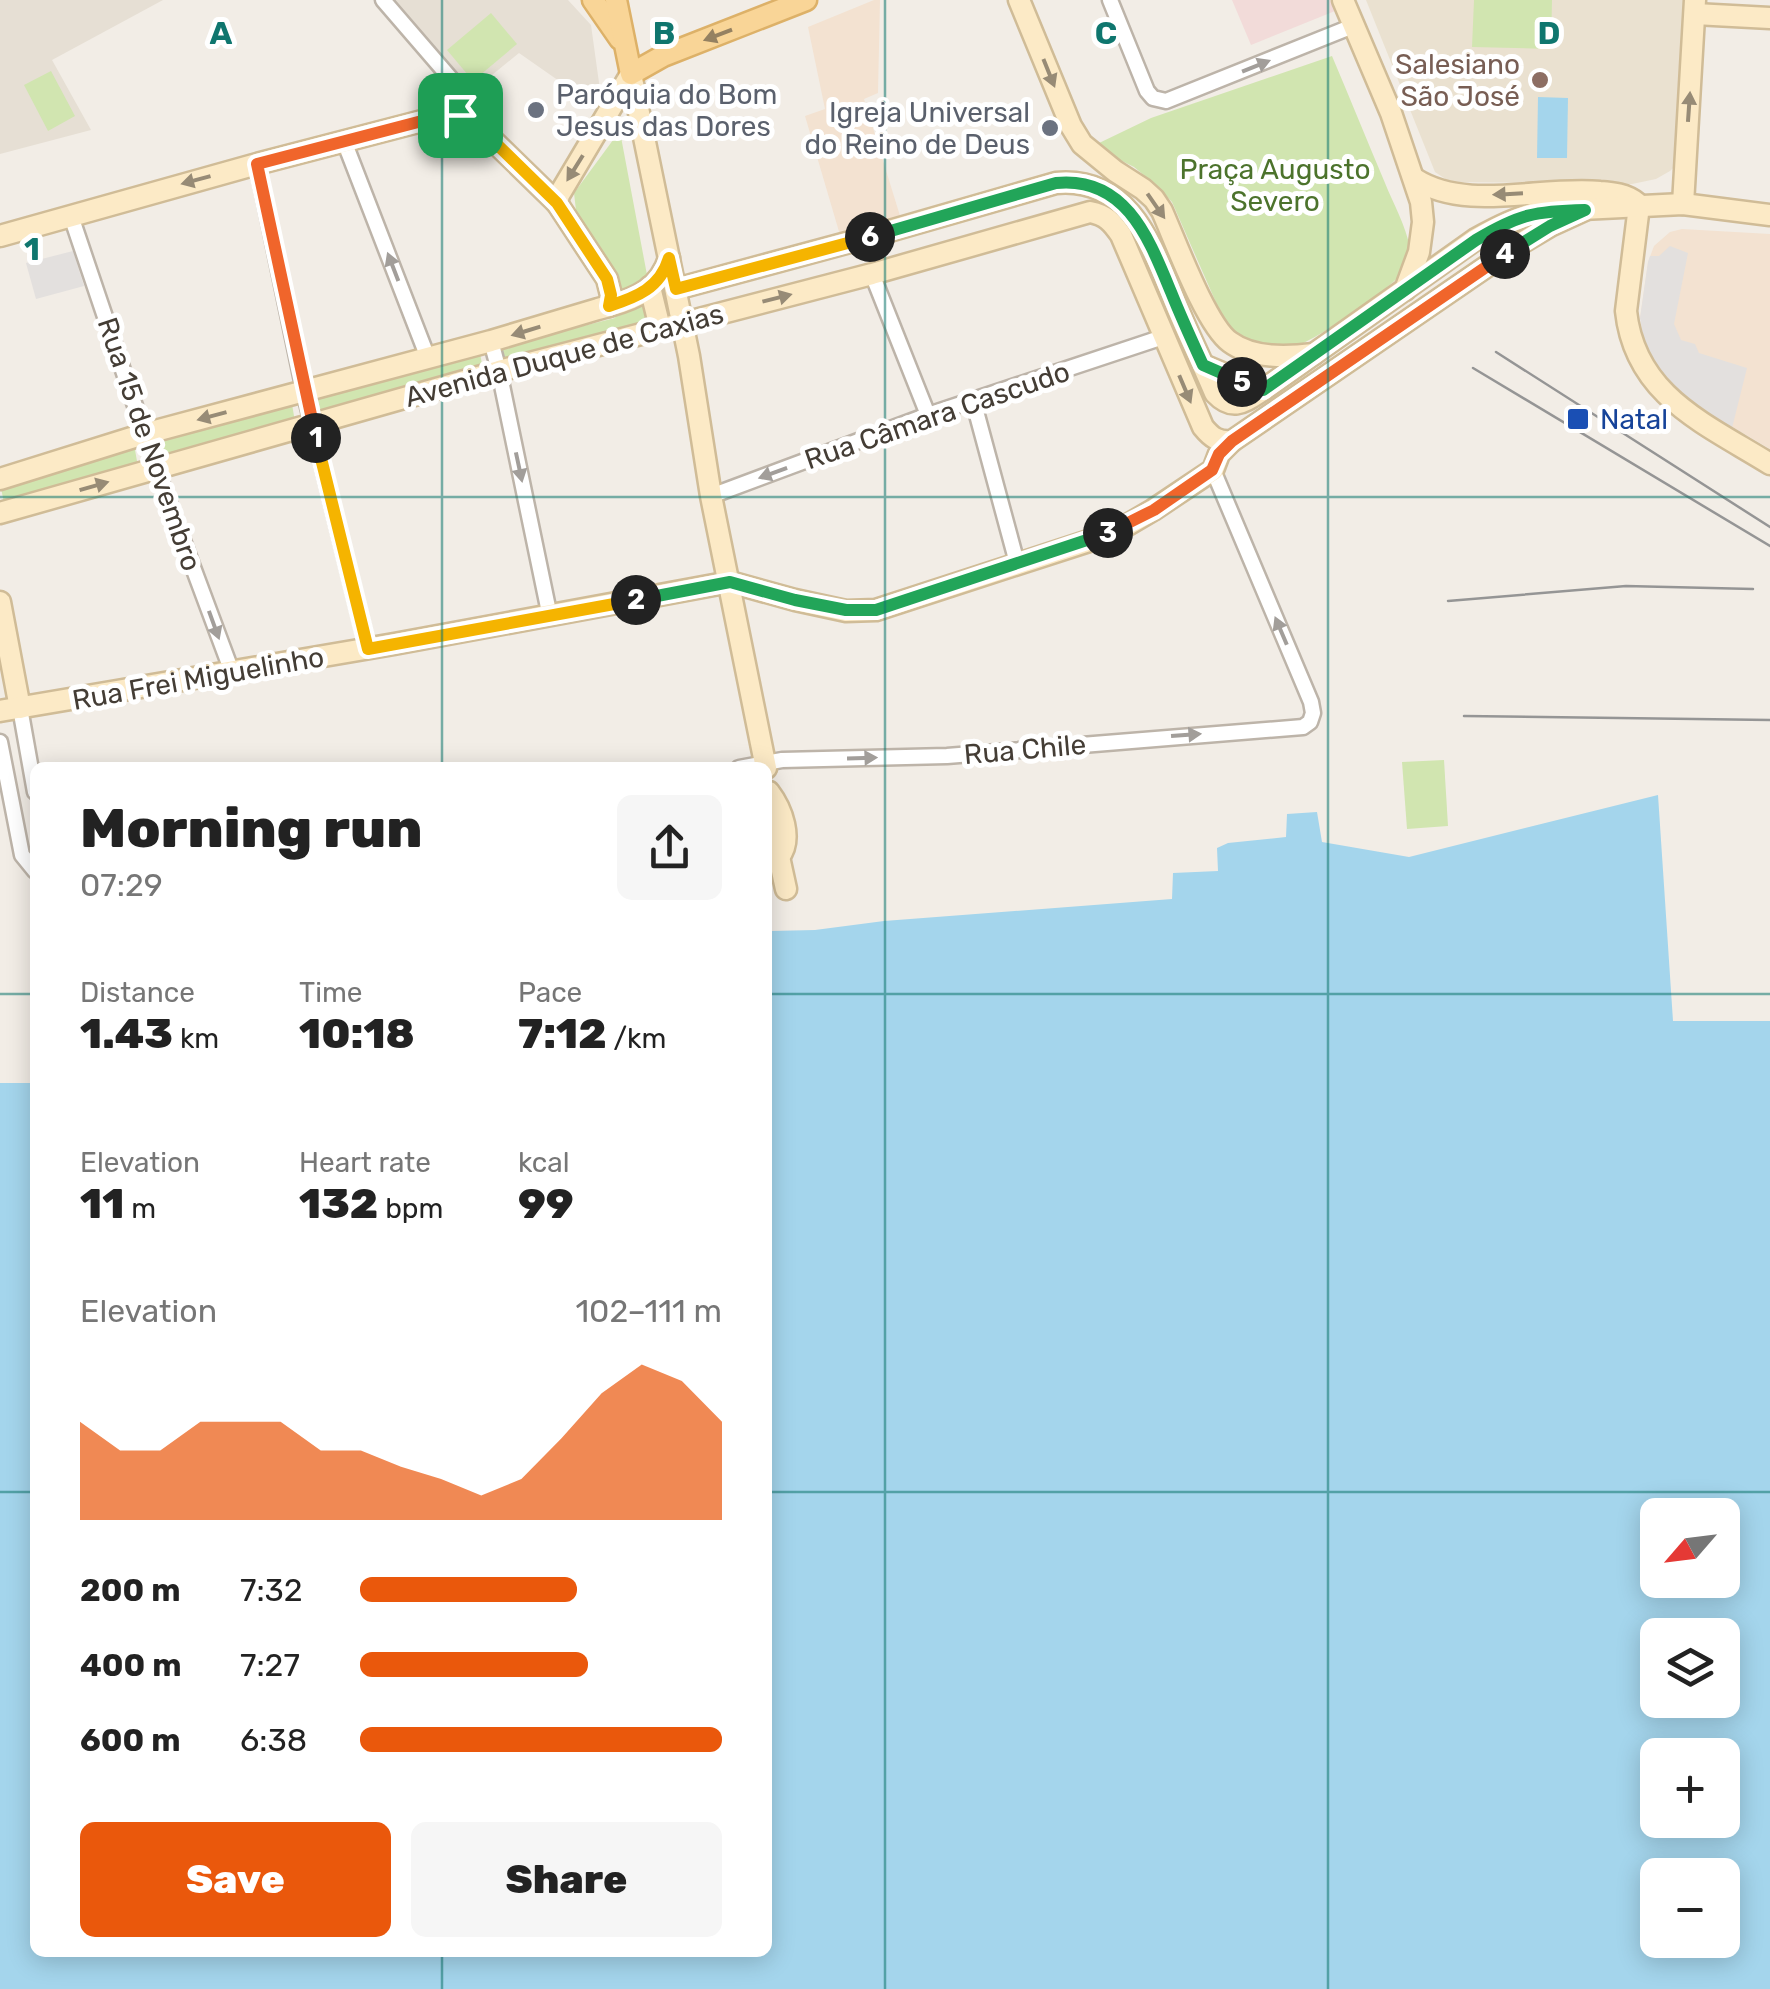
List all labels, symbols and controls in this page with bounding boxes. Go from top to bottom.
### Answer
text: A [210,14,233,52]
text: B [653,14,675,52]
text: C [1095,14,1117,52]
text: D [1538,14,1560,52]
one-way arrow [702,27,732,43]
place label: Salesiano São José [1395,48,1520,113]
one-way arrow [1242,57,1272,73]
one-way arrow [1041,58,1057,88]
marker: Salesiano São José [1529,69,1551,91]
pin [418,73,503,158]
place label: Paróquia do Bom Jesus das Dores [556,78,778,143]
icon: arrive [433,88,488,143]
one-way arrow [1681,90,1697,122]
place label: Igreja Universal do Reino de Deus [805,96,1030,161]
marker: Paróquia do Bom Jesus das Dores [525,99,547,121]
marker: Igreja Universal do Reino de Deus [1039,117,1061,139]
park label: Praça Augusto Severo [1179,153,1371,218]
one-way arrow [566,154,584,182]
one-way arrow [180,173,211,189]
one-way arrow [1491,186,1523,202]
one-way arrow [1146,193,1165,219]
pin: 6 [845,212,895,262]
text: 6 [861,220,879,253]
pin: 4 [1480,229,1530,279]
text: 1 [24,230,40,268]
text: 4 [1495,237,1515,270]
one-way arrow [385,252,400,282]
one-way arrow [762,290,793,306]
street label: Avenida Duque de Caxias [401,297,727,414]
street label: Rua 15 de Novembro [91,313,208,575]
one-way arrow [510,324,541,339]
street label: Rua Câmara Cascudo [800,355,1074,476]
pin: 5 [1217,357,1267,407]
text: 5 [1233,365,1251,398]
one-way arrow [1177,375,1193,404]
place label: Natal [1600,403,1668,436]
marker: Natal [1565,406,1591,432]
one-way arrow [196,408,227,424]
pin: 1 [291,413,341,463]
text: 1 [309,421,323,454]
one-way arrow [511,451,527,482]
one-way arrow [758,465,788,481]
one-way arrow [79,478,110,493]
pin: 3 [1083,508,1133,558]
text: 3 [1099,516,1117,549]
pin: 2 [611,575,661,625]
text: 2 [627,583,645,616]
one-way arrow [207,610,222,640]
one-way arrow [1273,616,1289,646]
street label: Rua Frei Miguelinho [70,640,327,717]
one-way arrow [1171,727,1203,743]
street label: Rua Chile [963,728,1087,771]
one-way arrow [847,749,879,765]
button: share [617,795,722,900]
text: Morning run [80,796,422,861]
text: 07:29 [80,866,163,904]
text: Distance [80,976,195,1009]
text: Time [299,976,362,1009]
text: Pace [518,976,582,1009]
text: 1.43 [80,1009,173,1059]
text: 10:18 [299,1009,415,1059]
text: 7:12 [518,1009,607,1059]
text: km [173,1022,219,1055]
text: /km [607,1022,666,1055]
text: Elevation [80,1146,200,1179]
text: Heart rate [299,1146,431,1179]
text: kcal [518,1146,569,1179]
text: 11 [80,1179,124,1229]
text: 132 [299,1179,378,1229]
text: 99 [518,1179,574,1229]
text: m [124,1192,156,1225]
text: bpm [378,1192,443,1225]
text: Elevation [80,1292,217,1330]
text: 102–111 m [575,1292,722,1330]
north arrow [1640,1498,1740,1598]
map controls [1640,1498,1740,1958]
text: 200 m [80,1571,180,1609]
text: 7:32 [240,1571,303,1609]
button: layers [1640,1618,1740,1718]
text: 400 m [80,1646,182,1684]
text: 7:27 [240,1646,300,1684]
text: 600 m [80,1721,180,1759]
text: 6:38 [240,1721,307,1759]
button: + [1640,1738,1740,1838]
button: Save [80,1822,391,1937]
button: Share [411,1822,722,1937]
button: − [1640,1858,1740,1958]

